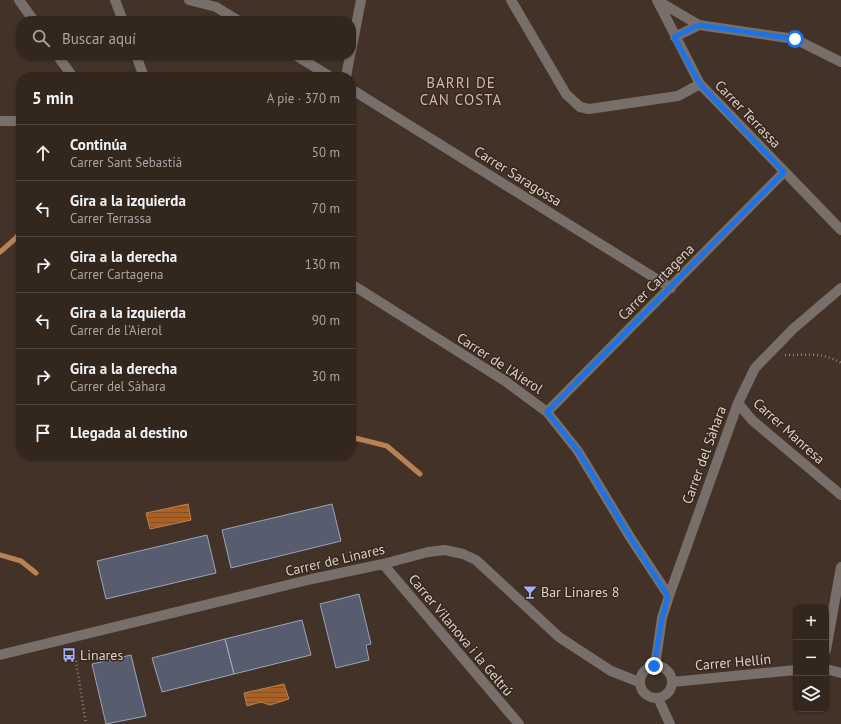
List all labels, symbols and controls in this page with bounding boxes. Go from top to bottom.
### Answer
search box [16,16,356,60]
icon: search [30,27,52,49]
text: Buscar aquí [62,29,136,48]
route start [786,30,804,48]
district label: BARRI DE CAN COSTA [420,73,502,109]
street label: Carrer Terrassa [711,76,785,152]
text: 5 min [32,87,73,109]
text: A pie · 370 m [267,90,340,107]
text: Continúa [70,135,127,154]
icon: ahead [32,142,54,164]
street label: Carrer Saragossa [471,142,565,210]
text: 50 m [312,144,340,161]
text: Carrer Sant Sebastià [70,154,182,171]
text: Gira a la izquierda [70,191,186,210]
icon: left [32,198,54,220]
text: 70 m [312,200,340,217]
text: Carrer Terrassa [70,210,151,227]
street label: Carrer Cartagena [614,240,698,324]
text: Gira a la derecha [70,247,177,266]
icon: right [32,254,54,276]
text: 130 m [305,256,340,273]
text: Carrer Cartagena [70,266,163,283]
text: Gira a la izquierda [70,303,186,322]
icon: left [32,310,54,332]
text: 90 m [312,312,340,329]
text: Carrer de l'Aierol [70,322,162,339]
street label: Carrer de l'Aierol [454,328,546,398]
text: Gira a la derecha [70,359,177,378]
icon: right [32,366,54,388]
text: 30 m [312,368,340,385]
text: Carrer del Sàhara [70,378,166,395]
street label: Carrer Manresa [749,394,829,468]
street label: Carrer del Sàhara [678,403,730,506]
icon: arrive [32,422,54,444]
text: Llegada al destino [70,423,188,442]
street label: Carrer de Linares [283,540,387,580]
street label: Carrer Vilanova i la Geltrú [405,570,517,700]
place label: Bar Linares 8 [541,583,619,601]
bar icon: Bar Linares 8 [522,584,538,600]
map controls [793,604,829,712]
button: + [793,604,829,640]
button: − [793,640,829,676]
place label: Linares [80,646,123,664]
bus stop icon: Linares [61,647,77,663]
street label: Carrer Hellín [694,650,772,674]
route end [645,657,663,675]
button: layers [793,676,829,712]

